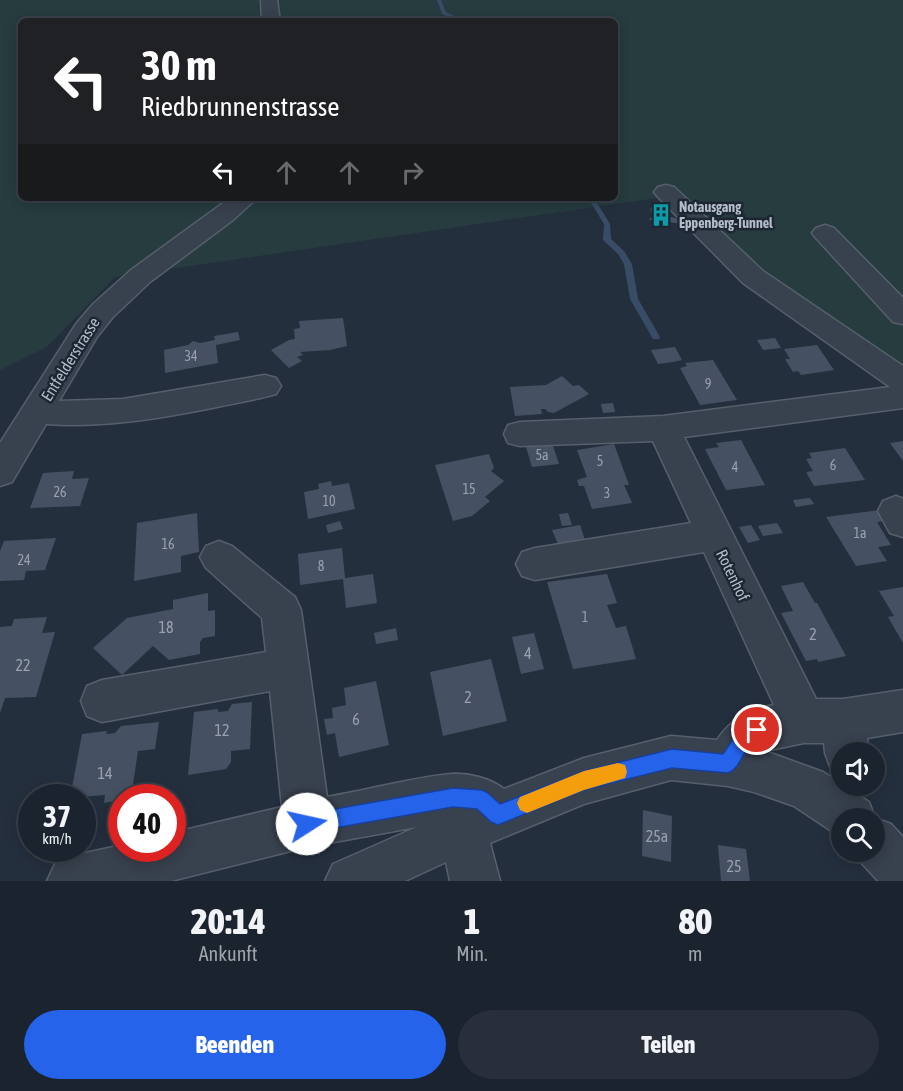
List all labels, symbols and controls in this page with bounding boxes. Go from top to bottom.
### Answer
text: 30 m [141,41,216,89]
icon: left [42,42,120,120]
text: Riedbrunnenstrasse [141,91,340,122]
icon: left [207,156,240,189]
icon: ahead [270,156,303,189]
icon: ahead [333,156,366,189]
icon: right [396,156,429,189]
place label: Notausgang Eppenberg-Tunnel [679,199,773,231]
building icon: Notausgang Eppenberg-Tunnel [648,202,674,228]
street label: Entfelderstrasse [37,314,103,404]
house number: 34 [184,348,198,364]
house number: 9 [705,376,711,392]
house number: 5a [535,447,549,463]
house number: 5 [597,453,603,469]
house number: 6 [830,457,837,473]
house number: 4 [732,459,739,475]
house number: 15 [462,481,476,497]
house number: 26 [53,484,67,500]
house number: 3 [604,485,610,501]
house number: 10 [322,493,336,509]
house number: 1a [853,525,867,541]
house number: 16 [161,536,175,552]
street label: Rotenhof [713,546,753,604]
house number: 24 [17,552,31,568]
house number: 8 [318,558,325,574]
house number: 1 [582,609,588,625]
house number: 18 [158,618,174,636]
house number: 2 [809,625,817,643]
house number: 4 [524,644,532,662]
house number: 22 [15,656,31,674]
house number: 2 [464,688,472,706]
pin [731,704,782,755]
house number: 6 [352,710,360,728]
icon: arrive [740,713,773,746]
house number: 12 [214,721,230,739]
map controls [831,742,885,862]
button: sound [831,742,885,796]
house number: 14 [97,764,113,782]
speed limit sign: 40 [108,784,186,862]
position arrow [275,792,339,856]
text: 37 [43,799,71,833]
button: search [831,808,885,862]
house number: 25a [646,827,668,845]
text: km/h [42,830,72,847]
house number: 25 [726,857,742,875]
text: 20:14 [191,900,266,942]
text: 1 [464,900,480,942]
text: 80 [678,900,712,942]
text: Ankunft [199,942,258,965]
text: Min. [456,942,488,965]
text: m [688,942,703,965]
button: Beenden [24,1010,446,1079]
button: Teilen [458,1010,879,1079]

